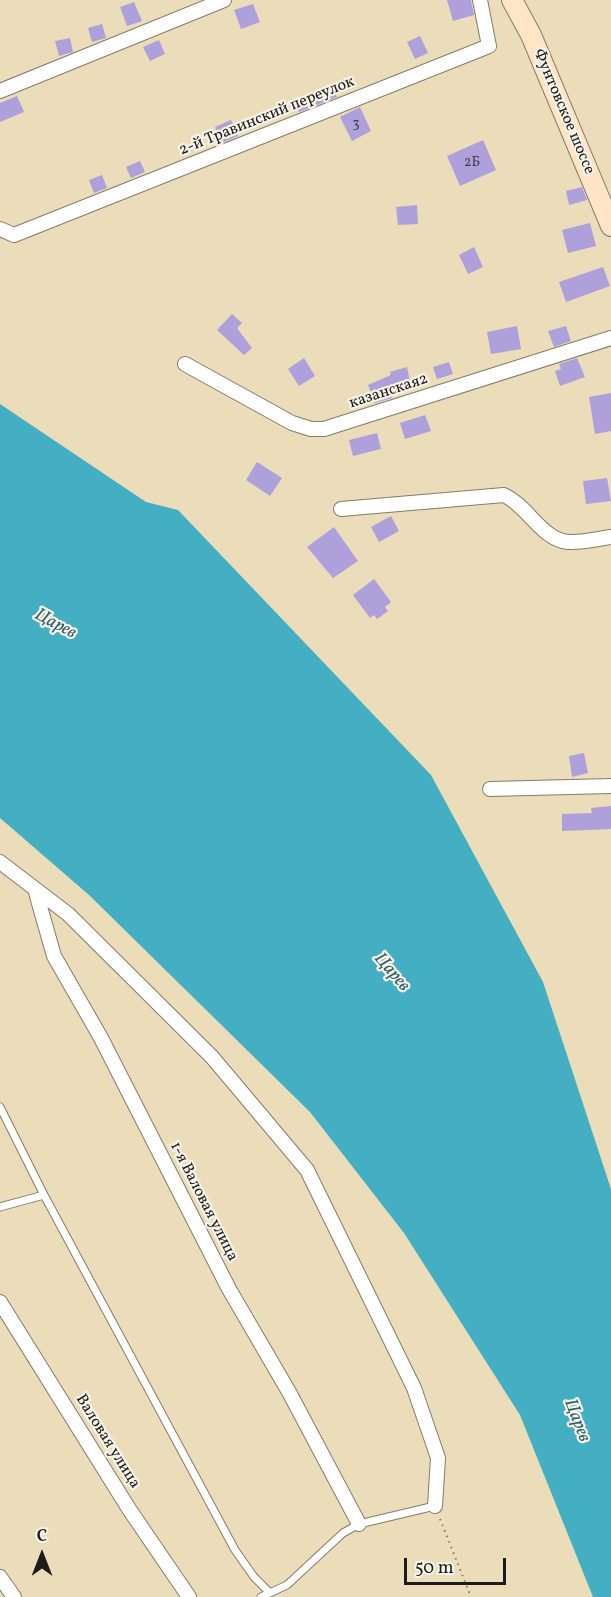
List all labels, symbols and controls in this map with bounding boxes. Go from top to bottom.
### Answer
street label: Фунтовское шоссе [528,46,598,178]
street label: 2-й Травинский переулок [176,73,358,161]
house number: 3 [352,116,360,132]
house number: 2Б [464,155,480,171]
street label: казанская2 [347,370,431,414]
water label: Царев [30,605,80,645]
water label: Царев [368,949,414,997]
street label: 1-я Валовая улица [165,1139,241,1265]
street label: Валовая улица [70,1391,144,1493]
water label: Царев [558,1397,594,1445]
north arrow [12,1525,72,1585]
text: С [37,1526,47,1548]
scale bar [407,1546,509,1584]
text: 50 m [415,1556,454,1581]

